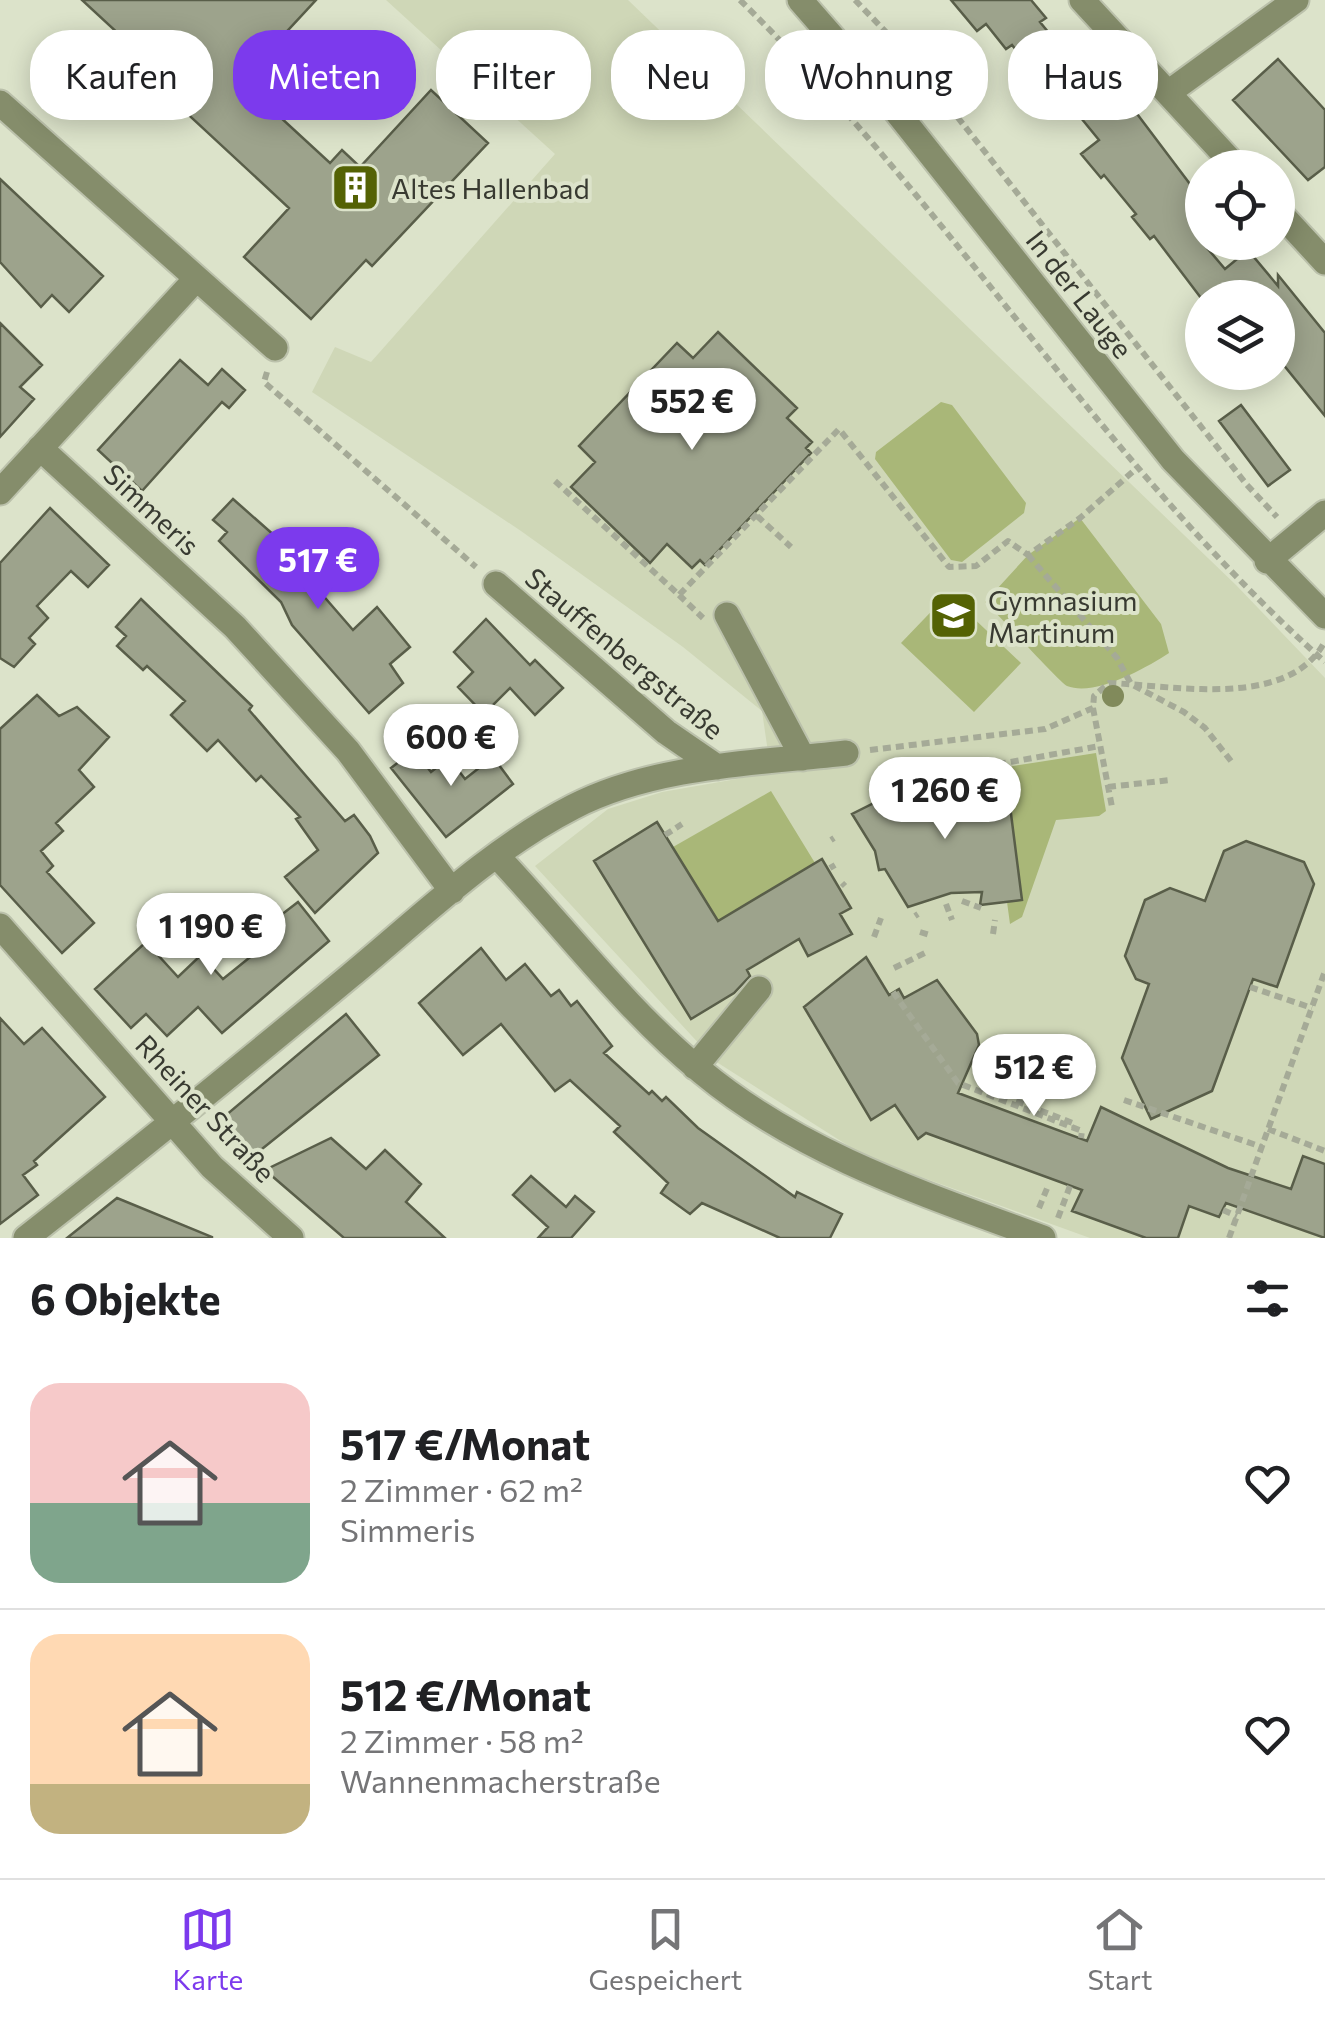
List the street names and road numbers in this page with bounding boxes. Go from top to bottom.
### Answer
street label: In der Lauge [1020,223,1140,365]
street label: Simmeris [97,456,207,562]
street label: Stauffenbergstraße [519,560,731,746]
street label: Rheiner Straße [129,1027,283,1189]

